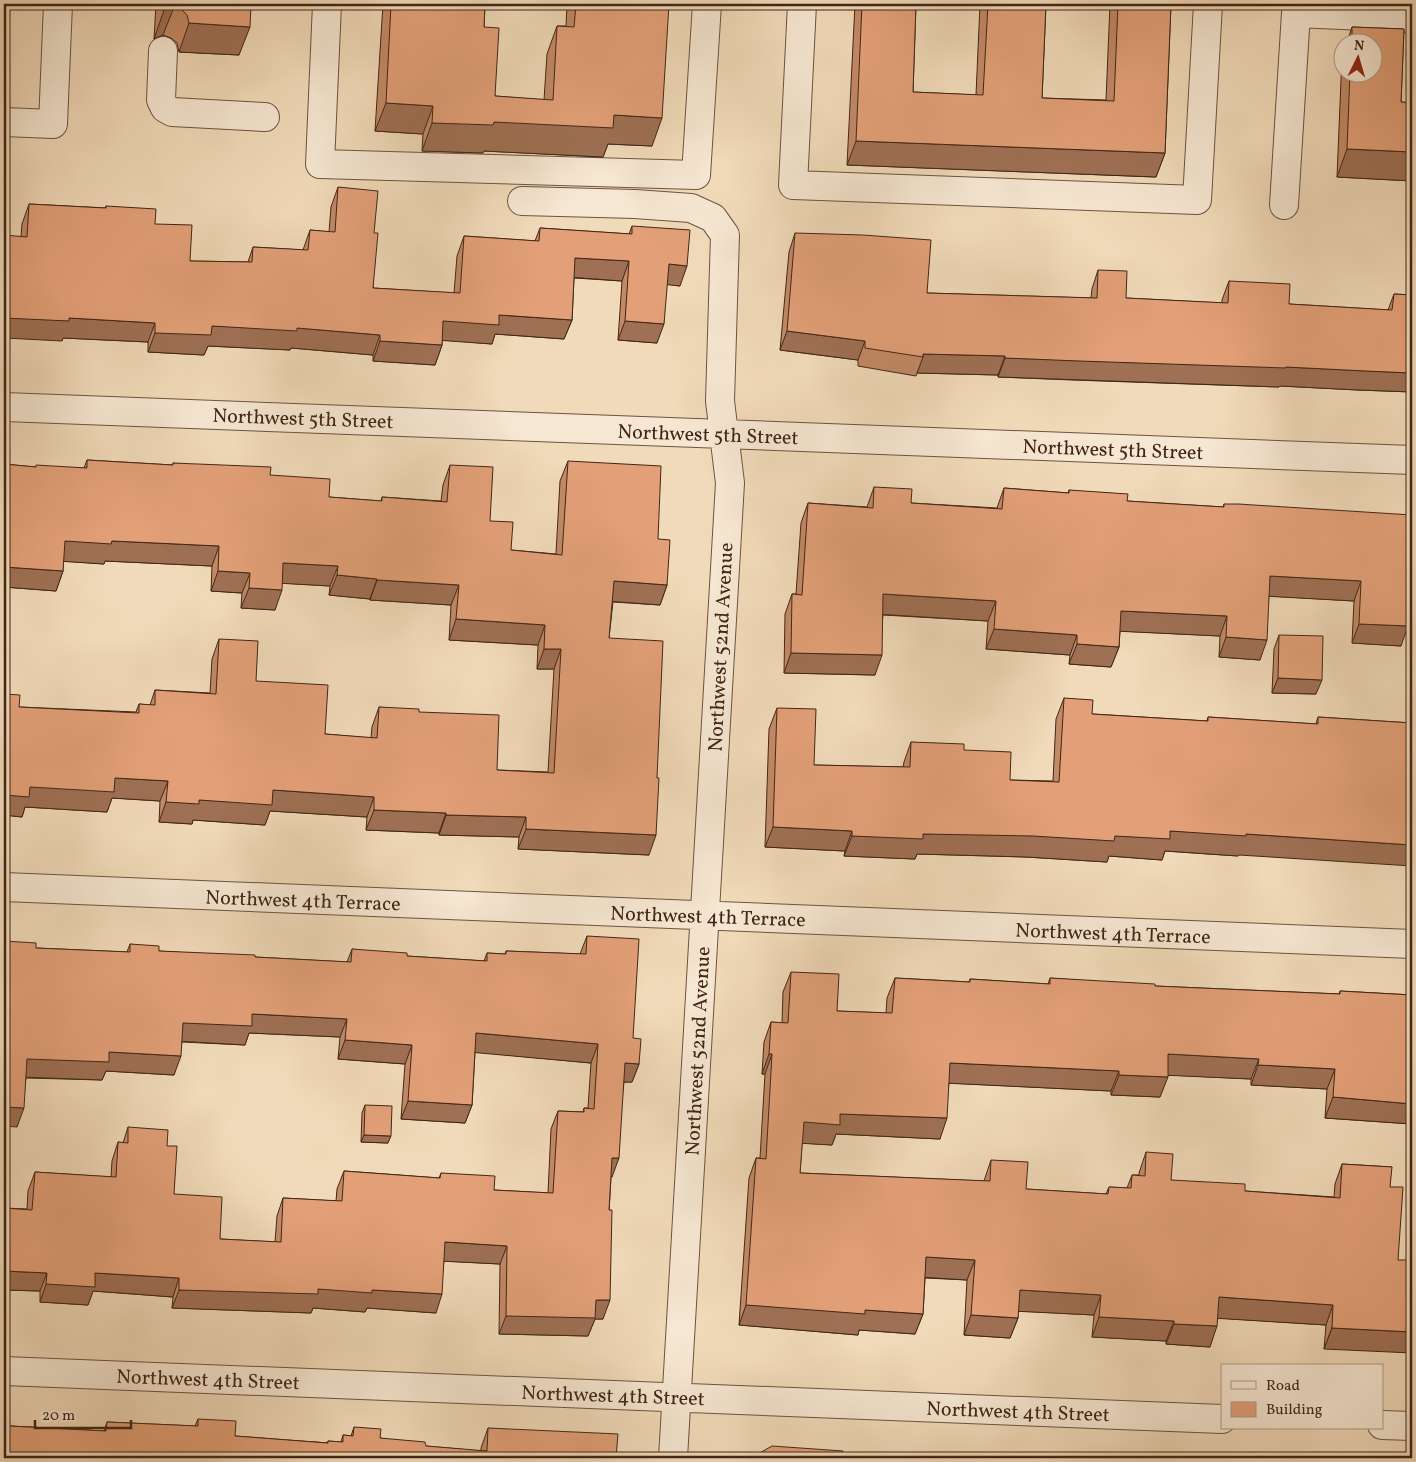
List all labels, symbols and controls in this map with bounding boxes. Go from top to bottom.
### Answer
north arrow [1334,32,1384,82]
text: N [1353,37,1365,56]
street label: Northwest 5th Street [212,403,394,437]
street label: Northwest 5th Street [617,419,799,453]
street label: Northwest 5th Street [1022,434,1204,468]
street label: Northwest 52nd Avenue [703,542,741,752]
street label: Northwest 4th Terrace [205,885,401,919]
street label: Northwest 4th Terrace [610,901,806,935]
street label: Northwest 4th Terrace [1015,918,1211,952]
street label: Northwest 52nd Avenue [680,946,718,1156]
street label: Northwest 4th Street [116,1364,300,1398]
legend [1221,1364,1384,1430]
text: Road [1266,1376,1300,1397]
street label: Northwest 4th Street [521,1380,705,1414]
street label: Northwest 4th Street [926,1396,1110,1430]
scale bar [35,1397,131,1429]
text: Building [1266,1400,1323,1421]
text: 20 m [42,1406,75,1427]

